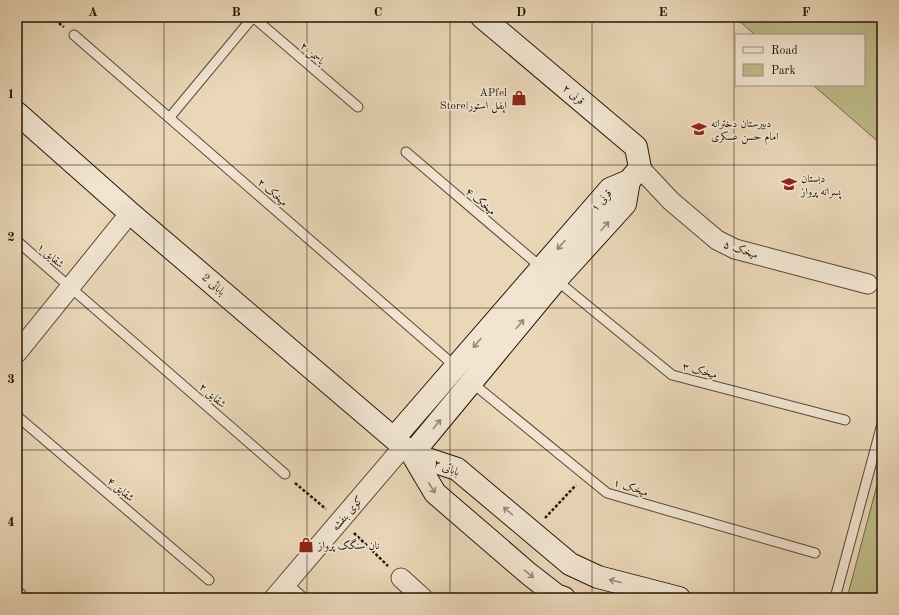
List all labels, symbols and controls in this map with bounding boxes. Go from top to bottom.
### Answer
text: A [88,6,98,19]
text: B [231,6,241,19]
text: C [374,6,382,19]
text: D [516,6,526,19]
text: E [659,6,668,19]
text: F [802,6,811,19]
legend [735,34,865,86]
street label: یاسمن ۲ [296,41,327,70]
text: Road [771,45,798,57]
text: Park [771,65,796,77]
street label: قرنی ۲ [559,83,586,108]
text: 1 [7,88,15,101]
place label: APfel Store|اپفل استور [440,88,507,114]
shop icon: APfel Store|اپفل استور [510,89,528,107]
place label: دبیرستان دخترانه امام حسن عسکری [711,119,779,146]
school or university icon: دبیرستان دخترانه امام حسن عسکری [690,120,708,138]
place label: دبستان پسرانه پرواز [800,174,841,200]
school or university icon: دبستان پسرانه پرواز [780,175,798,193]
street label: میخک ۲ [255,177,290,209]
street label: میخک ۴ [463,186,498,218]
street label: قرنی ۱ [590,188,615,214]
one-way arrow [600,221,610,231]
text: 2 [7,231,15,244]
street label: میخک ۵ [722,238,759,261]
one-way arrow [557,239,566,250]
street label: شقایق ۱ [35,242,65,271]
street label: بابائی 2 [199,271,228,298]
one-way arrow [515,319,524,329]
one-way arrow [472,338,481,349]
street label: میخک ۳ [681,361,719,381]
text: 3 [7,373,15,386]
street label: شقایق ۲ [197,382,227,411]
one-way arrow [432,419,441,430]
street label: بابائی ۲ [432,456,462,479]
street label: شقایق ۴ [105,476,136,504]
street label: میخک ۱ [612,477,650,499]
one-way arrow [429,482,437,494]
street label: کوی بنفشه [330,494,366,533]
one-way arrow [502,506,513,515]
text: 4 [7,516,15,529]
shop icon: نان سنگک پرواز [297,536,315,554]
place label: نان سنگک پرواز [317,538,379,553]
one-way arrow [524,569,535,578]
one-way arrow [608,577,621,585]

